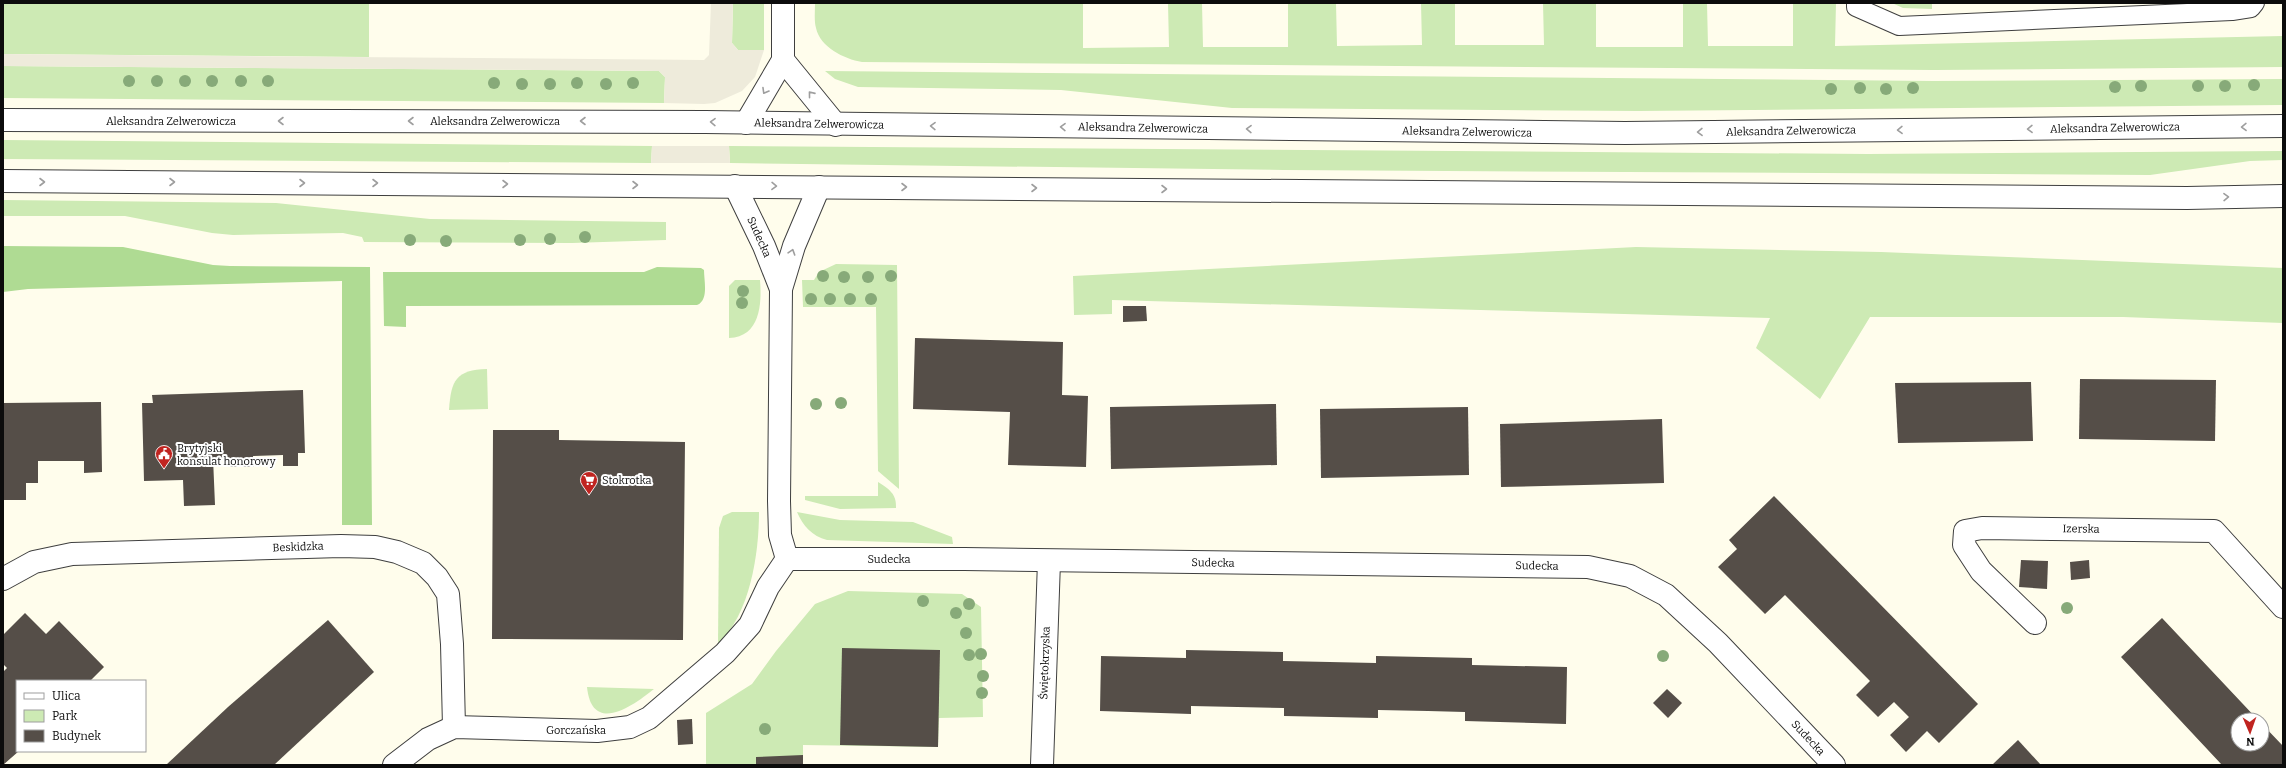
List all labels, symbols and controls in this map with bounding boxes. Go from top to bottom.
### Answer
one-way arrow [762,87,769,94]
one-way arrow [809,92,816,99]
street label: Aleksandra Zelwerowicza [106,115,236,128]
street label: Aleksandra Zelwerowicza [430,115,560,128]
street label: Aleksandra Zelwerowicza [754,116,884,132]
one-way arrow [278,117,284,125]
one-way arrow [408,117,414,125]
one-way arrow [580,117,586,126]
one-way arrow [710,118,716,126]
street label: Aleksandra Zelwerowicza [1078,120,1208,136]
street label: Aleksandra Zelwerowicza [2050,120,2180,136]
one-way arrow [930,122,936,130]
one-way arrow [2241,122,2247,131]
one-way arrow [1060,123,1066,131]
street label: Aleksandra Zelwerowicza [1726,123,1856,139]
street label: Aleksandra Zelwerowicza [1402,124,1532,140]
one-way arrow [2027,124,2033,133]
one-way arrow [1246,125,1252,134]
one-way arrow [1897,126,1903,134]
one-way arrow [1697,128,1703,136]
one-way arrow [39,178,45,186]
one-way arrow [169,178,175,186]
one-way arrow [299,179,305,187]
one-way arrow [372,179,378,187]
one-way arrow [502,180,508,188]
one-way arrow [632,181,638,189]
one-way arrow [771,182,777,190]
one-way arrow [901,183,907,191]
one-way arrow [1031,184,1037,192]
one-way arrow [1161,185,1167,193]
one-way arrow [2223,193,2229,201]
street label: Sudecka [744,215,774,259]
one-way arrow [787,248,796,255]
place label: Brytyjski konsulat honorowy [177,442,276,468]
public building icon: Brytyjski konsulat honorowy [154,444,174,469]
supermarket icon: Stokrotka [579,470,599,495]
place label: Stokrotka [602,474,651,487]
street label: Izerska [2062,522,2100,536]
street label: Beskidzka [272,540,324,554]
street label: Sudecka [867,553,911,566]
street label: Sudecka [1191,556,1235,570]
street label: Sudecka [1515,559,1559,573]
street label: Świętokrzyska [1036,626,1053,700]
legend [16,680,146,752]
text: Ulica [52,689,81,703]
text: Park [52,709,78,723]
north arrow [2230,712,2270,752]
street label: Sudecka [1789,718,1827,758]
street label: Gorczańska [546,724,606,737]
text: Budynek [52,729,101,743]
text: N [2245,735,2255,748]

